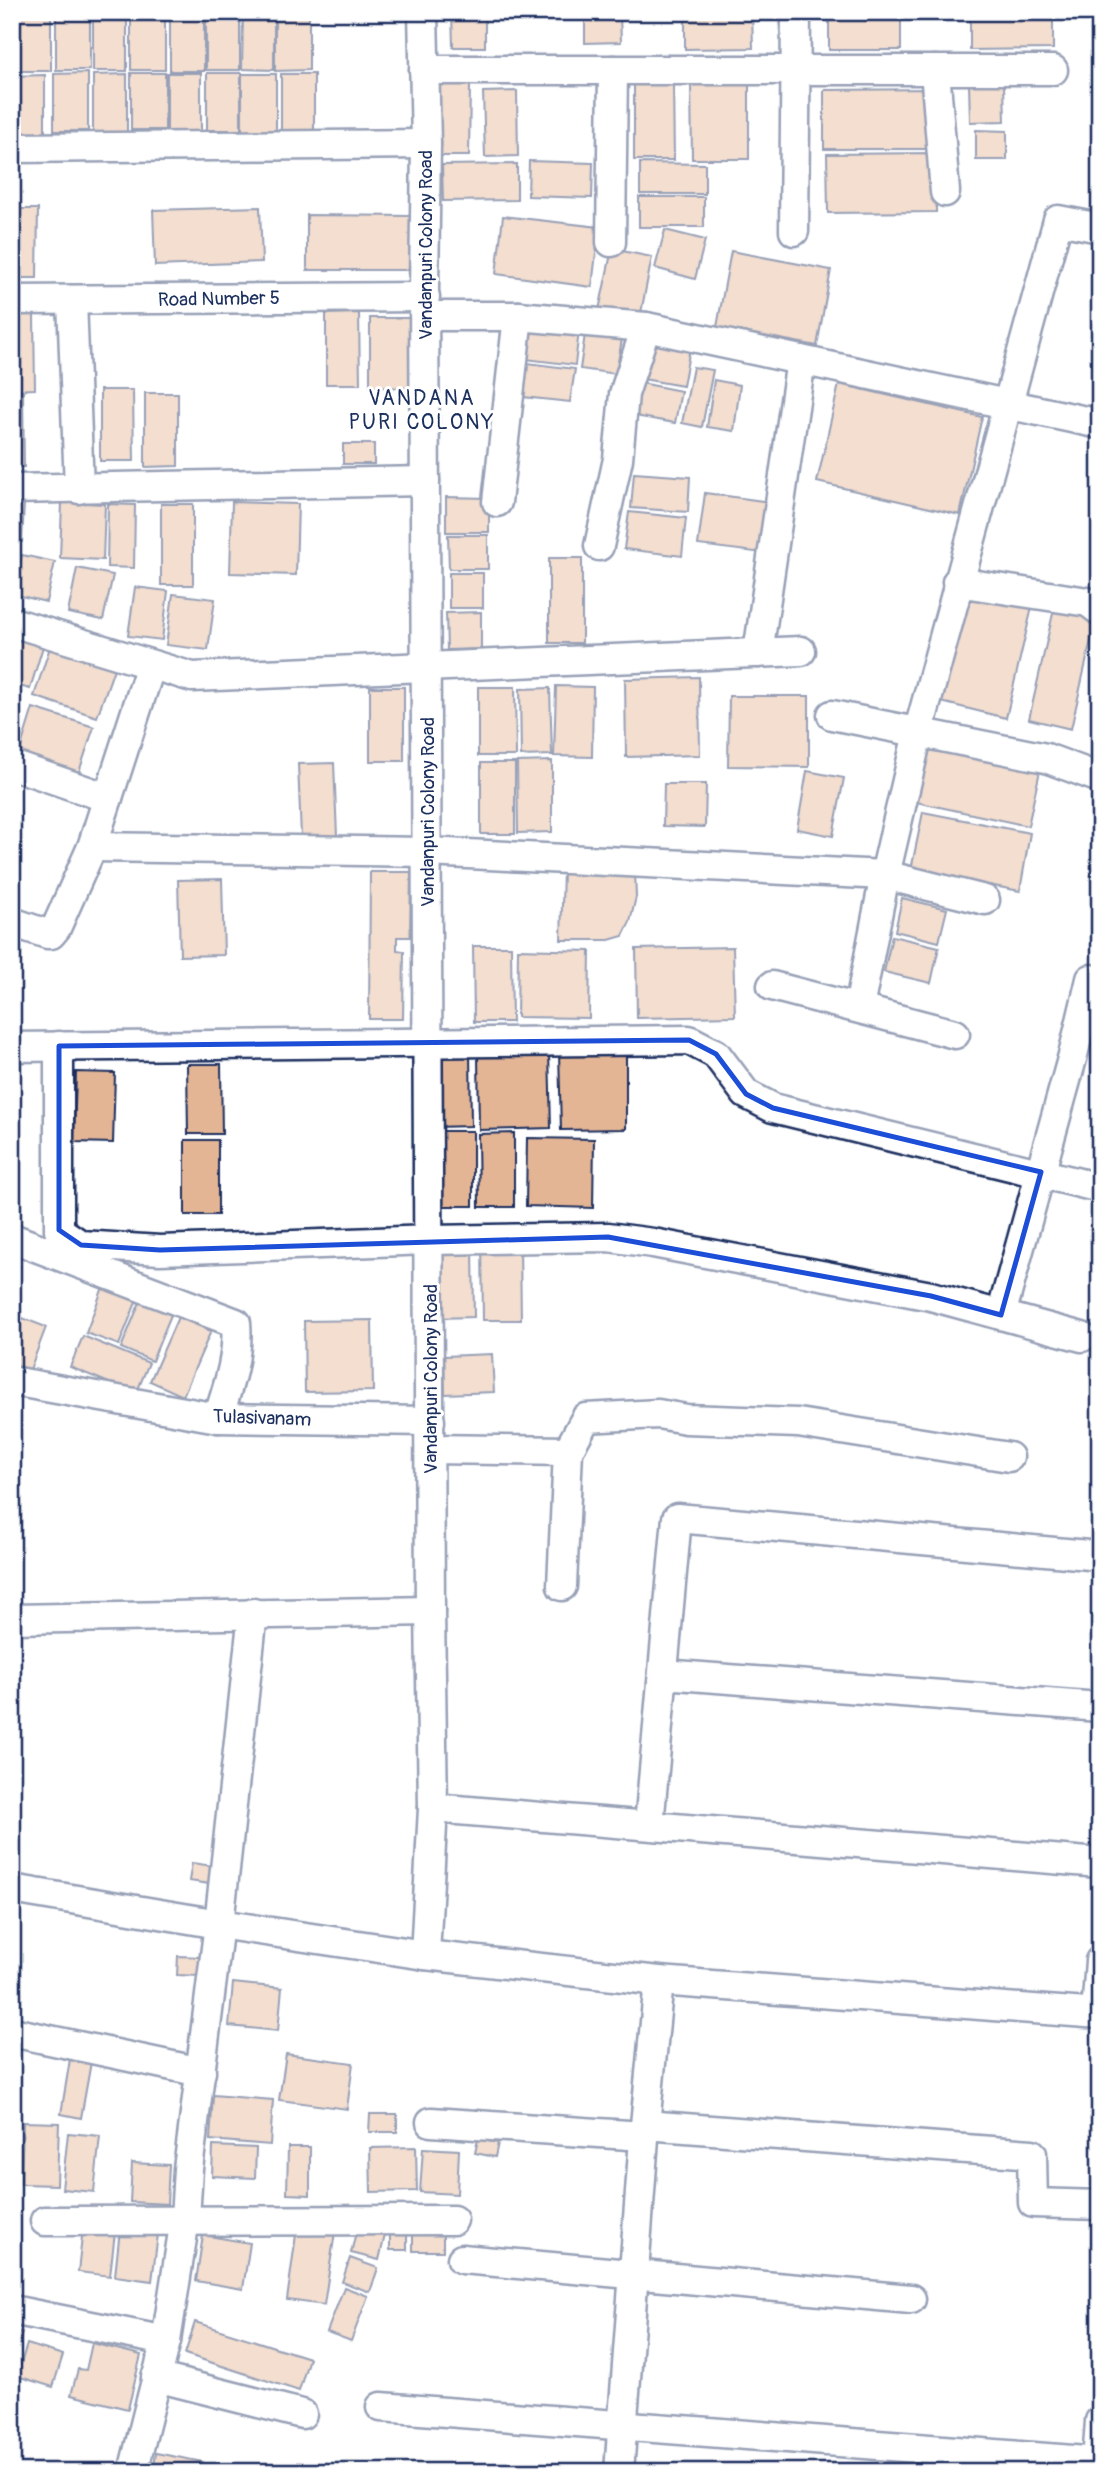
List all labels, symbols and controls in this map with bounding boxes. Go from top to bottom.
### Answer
street label: Vandanpuri Colony Road [414,150,438,340]
street label: Road Number 5 [158,286,280,312]
district label: VANDANA PURI COLONY [348,385,496,436]
street label: Vandanpuri Colony Road [416,717,440,907]
street label: Vandanpuri Colony Road [419,1284,443,1474]
street label: Tulasivanam [212,1404,312,1432]

